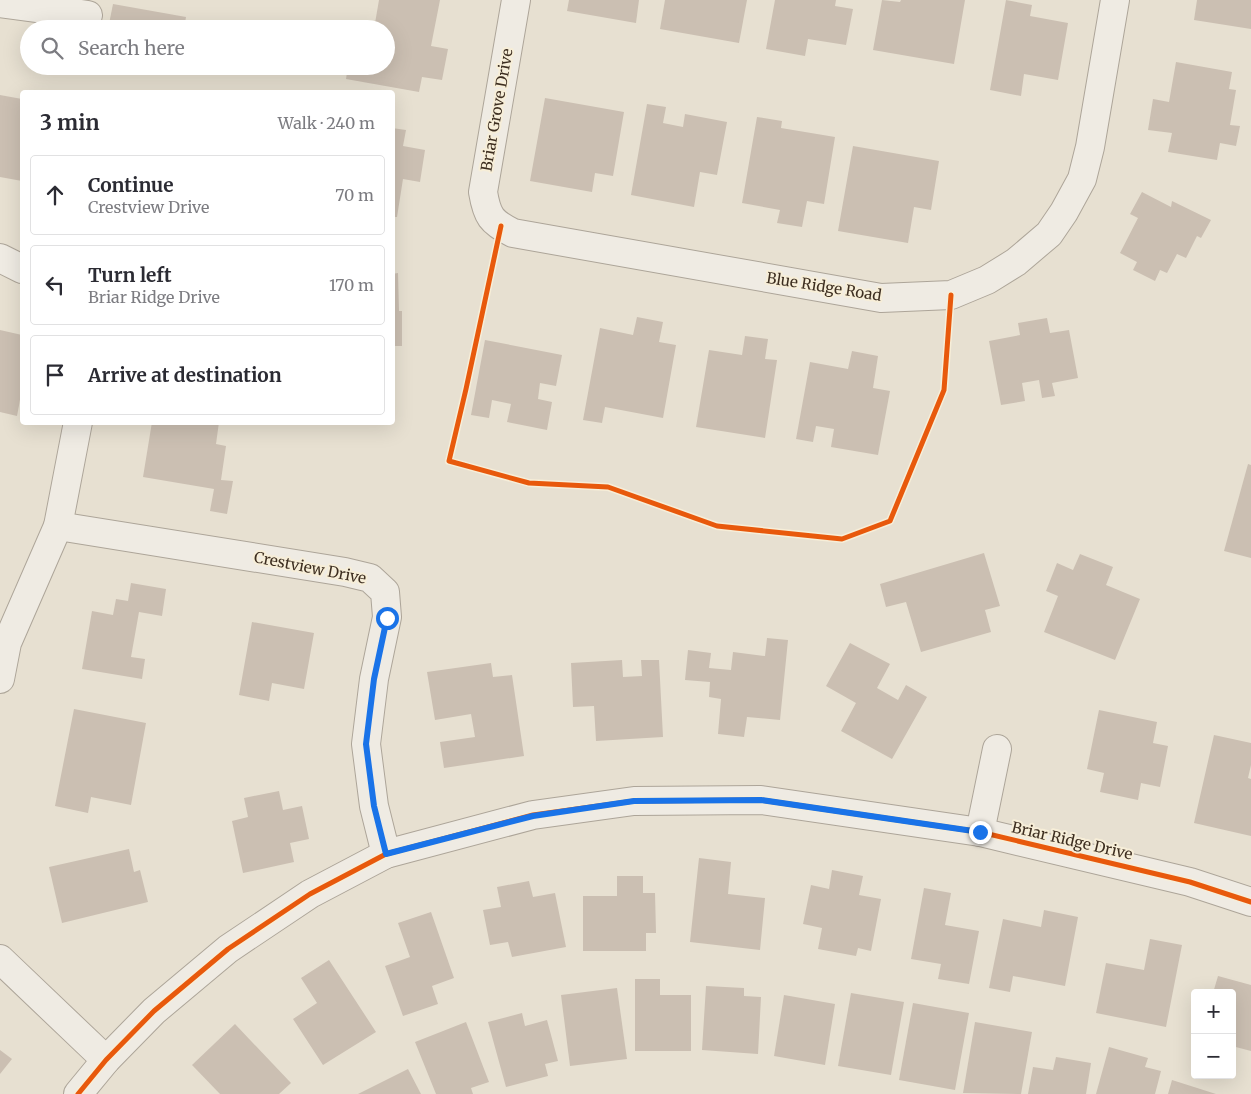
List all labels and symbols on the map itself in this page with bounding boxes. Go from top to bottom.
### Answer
street label: Briar Grove Drive [476,47,517,173]
street label: Blue Ridge Road [765,268,883,305]
street label: Crestview Drive [252,547,368,588]
route start [376,607,399,630]
street label: Briar Ridge Drive [1010,817,1135,864]
route end [969,821,992,844]

